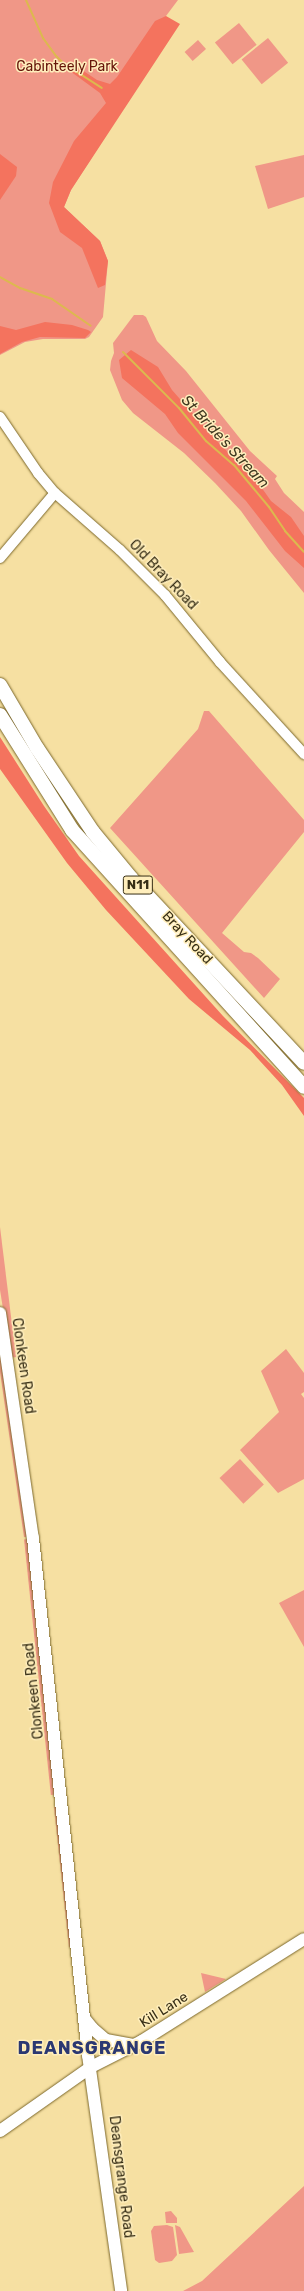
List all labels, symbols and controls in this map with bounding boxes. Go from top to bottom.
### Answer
park label: Cabinteely Park [16,59,118,75]
water label: St Bride's Stream [177,392,273,492]
street label: Old Bray Road [125,536,201,614]
road number: N11 [122,874,154,896]
street label: Bray Road [158,908,216,968]
street label: Clonkeen Road [8,1317,38,1415]
street label: Clonkeen Road [21,1642,47,1740]
street label: Kill Lane [137,1989,191,2031]
district label: DEANSGRANGE [18,2037,166,2059]
street label: Deansgrange Road [105,2115,137,2239]

